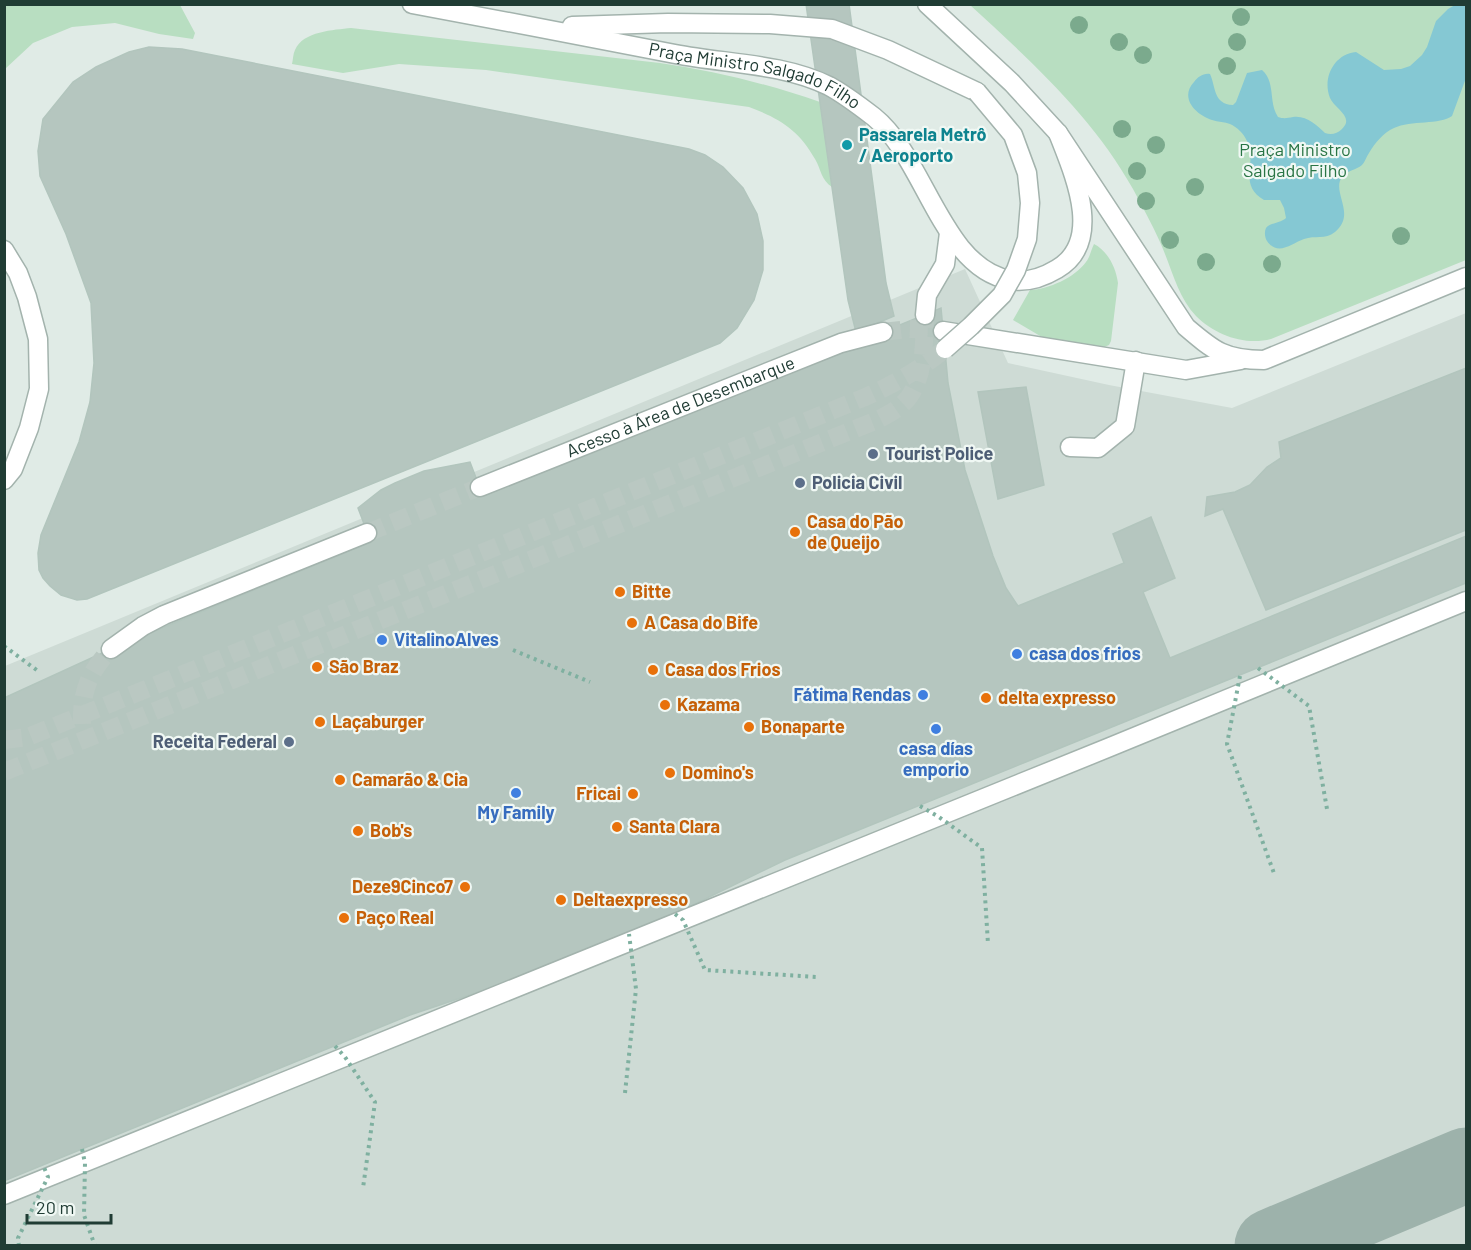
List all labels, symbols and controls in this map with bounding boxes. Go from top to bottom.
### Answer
street label: Praça Ministro Salgado Filho [647,37,866,113]
place label: Passarela Metrô / Aeroporto [859,123,987,166]
marker: Passarela Metrô / Aeroporto [840,138,854,152]
park label: Praça Ministro Salgado Filho [1239,138,1351,181]
street label: Acesso à Área de Desembarque [563,351,798,461]
place label: Tourist Police [885,442,994,464]
marker: Tourist Police [866,447,880,461]
place label: Policia Civil [812,471,902,493]
marker: Policia Civil [793,476,807,490]
place label: Casa do Pão de Queijo [807,510,903,553]
marker: Casa do Pão de Queijo [788,525,802,539]
place label: Bitte [632,580,671,602]
marker: Bitte [613,585,627,599]
place label: A Casa do Bife [644,611,758,633]
marker: A Casa do Bife [625,616,639,630]
place label: VitalinoAlves [394,628,499,650]
marker: VitalinoAlves [375,633,389,647]
place label: casa dos frios [1029,642,1141,664]
marker: casa dos frios [1010,647,1024,661]
place label: São Braz [329,655,398,677]
place label: Casa dos Frios [665,658,781,680]
marker: São Braz [310,660,324,674]
marker: Casa dos Frios [646,663,660,677]
place label: Fátima Rendas [793,683,911,705]
place label: delta expresso [998,686,1116,708]
marker: Fátima Rendas [916,688,930,702]
marker: delta expresso [979,691,993,705]
place label: Kazama [677,693,740,715]
marker: Kazama [658,698,672,712]
place label: Laçaburger [332,710,424,732]
marker: Laçaburger [313,715,327,729]
place label: Bonaparte [761,715,845,737]
marker: Bonaparte [742,720,756,734]
marker: casa días emporio [929,722,943,736]
place label: Receita Federal [153,730,277,752]
marker: Receita Federal [282,735,296,749]
place label: casa días emporio [899,737,973,780]
place label: Domino's [682,761,754,783]
marker: Domino's [663,766,677,780]
place label: Camarão & Cia [352,768,468,790]
marker: Camarão & Cia [333,773,347,787]
place label: Fricai [576,782,621,804]
marker: My Family [509,786,523,800]
marker: Fricai [626,787,640,801]
place label: My Family [477,801,555,823]
place label: Santa Clara [629,815,720,837]
place label: Bob's [370,819,412,841]
marker: Santa Clara [610,820,624,834]
marker: Bob's [351,824,365,838]
place label: Deze9Cinco7 [352,875,453,897]
marker: Deze9Cinco7 [458,880,472,894]
place label: Deltaexpresso [573,888,688,910]
marker: Deltaexpresso [554,893,568,907]
place label: Paço Real [356,906,434,928]
marker: Paço Real [337,911,351,925]
scale bar [27,1187,111,1225]
text: 20 m [36,1196,74,1218]

